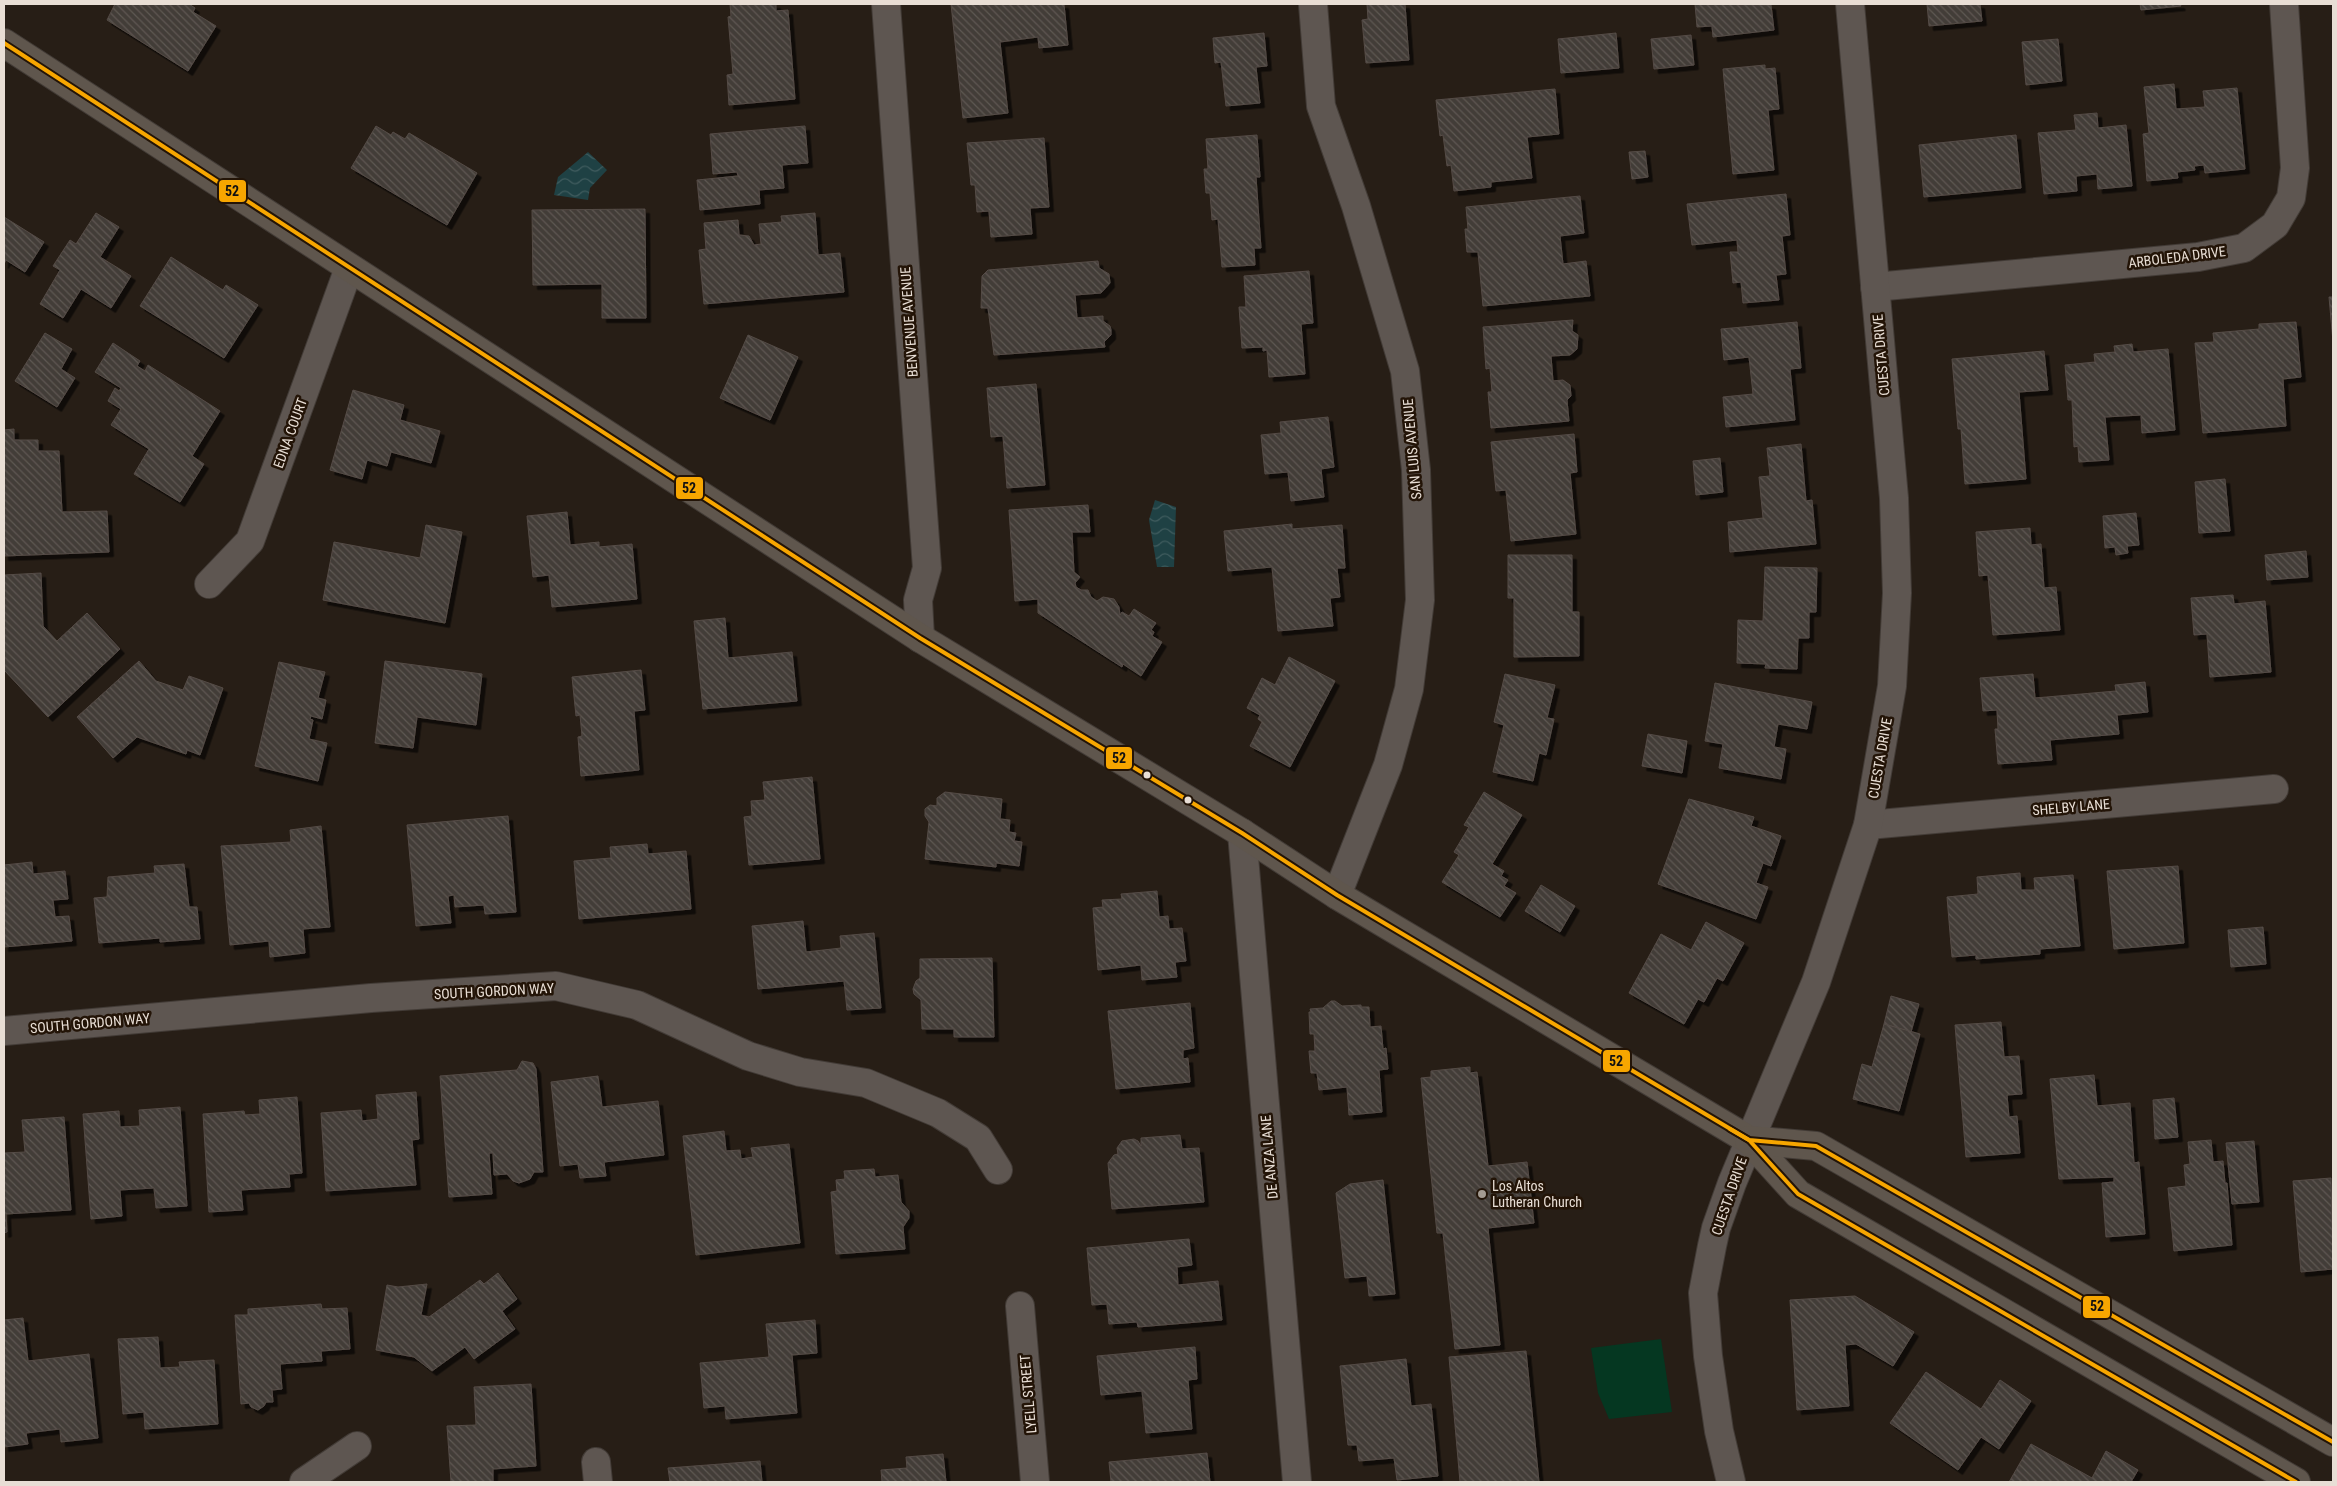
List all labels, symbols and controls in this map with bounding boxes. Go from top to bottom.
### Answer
line badge: 52 [218,179,247,203]
text: 52 [225,183,239,199]
street label: ARBOLEDA DRIVE [2127,243,2227,271]
street label: BENVENUE AVENUE [897,266,921,378]
street label: CUESTA DRIVE [1869,314,1893,396]
street label: EDNA COURT [270,396,310,470]
street label: SAN LUIS AVENUE [1400,398,1424,500]
line badge: 52 [675,476,704,500]
text: 52 [682,480,696,496]
street label: CUESTA DRIVE [1865,716,1895,800]
line badge: 52 [1105,746,1133,770]
text: 52 [1112,750,1126,766]
unlabelled marker [1142,770,1152,780]
unlabelled marker [1183,795,1193,805]
street label: SHELBY LANE [2032,796,2111,818]
street label: SOUTH GORDON WAY [434,980,555,1002]
street label: SOUTH GORDON WAY [29,1010,151,1036]
line badge: 52 [1602,1049,1631,1073]
text: 52 [1609,1053,1623,1069]
street label: DE ANZA LANE [1257,1114,1281,1200]
street label: CUESTA DRIVE [1708,1155,1750,1237]
place label: Los Altos Lutheran Church [1492,1178,1582,1210]
marker: Los Altos Lutheran Church [1476,1188,1488,1200]
line badge: 52 [2082,1295,2111,1319]
text: 52 [2090,1298,2104,1314]
street label: LYELL STREET [1017,1354,1039,1434]

